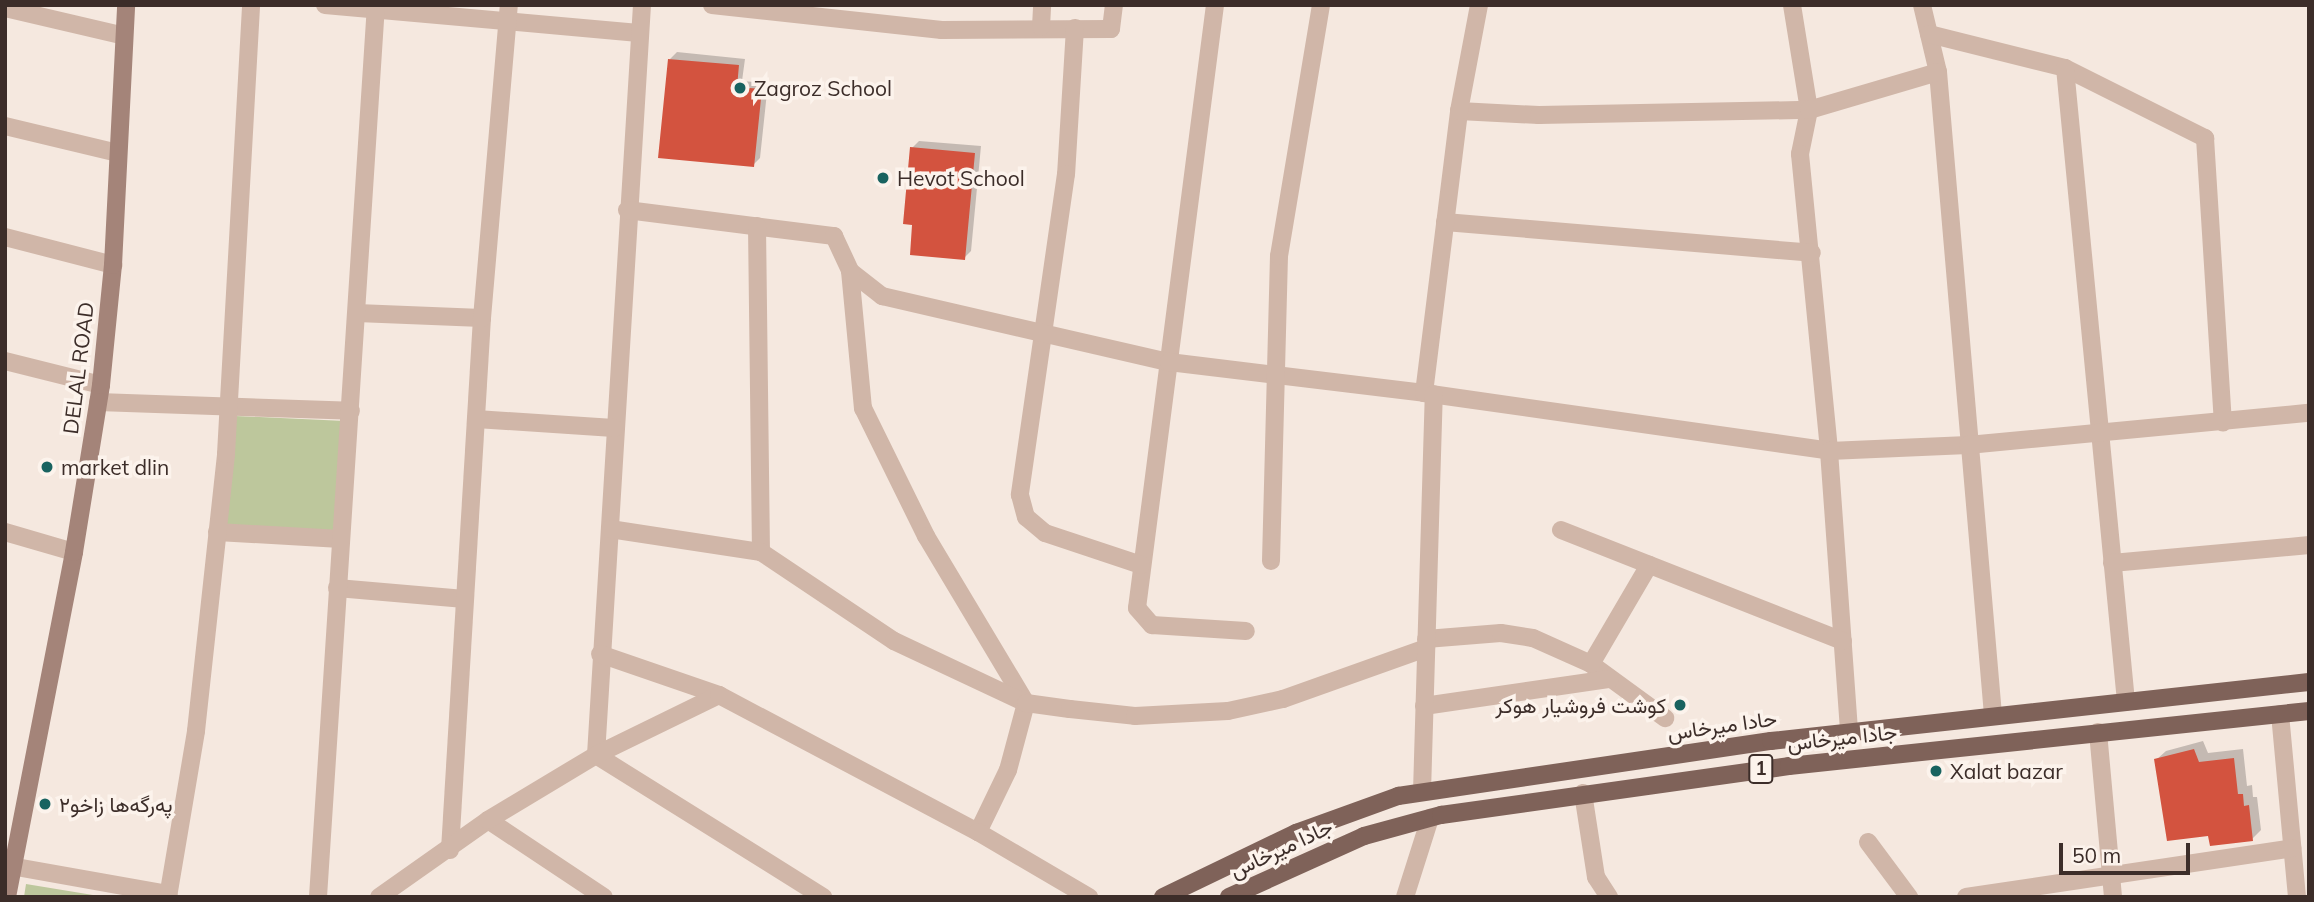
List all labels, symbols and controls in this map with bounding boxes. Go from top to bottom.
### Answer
place label: Zagroz School [754,75,892,101]
marker: Zagroz School [732,80,748,96]
place label: Hevot School [897,165,1025,191]
marker: Hevot School [875,170,891,186]
street label: DELAL ROAD [57,301,99,435]
place label: market dlin [61,454,169,480]
marker: market dlin [39,459,55,475]
place label: كوشت فروشيار هوكر [1495,692,1666,718]
marker: كوشت فروشيار هوكر [1672,697,1688,713]
street label: حادا ميرخاس [1666,705,1778,745]
street label: جادا ميرخاس [1786,719,1898,755]
road number: 1 [1747,754,1775,784]
place label: Xalat bazar [1950,758,2063,784]
marker: Xalat bazar [1928,763,1944,779]
place label: پەرگەها زاخو۲ [59,791,172,817]
marker: پەرگەها زاخو۲ [37,796,53,812]
street label: جادا ميرخاس [1226,813,1336,883]
scale bar [2062,828,2193,872]
text: 50 m [2072,842,2121,868]

